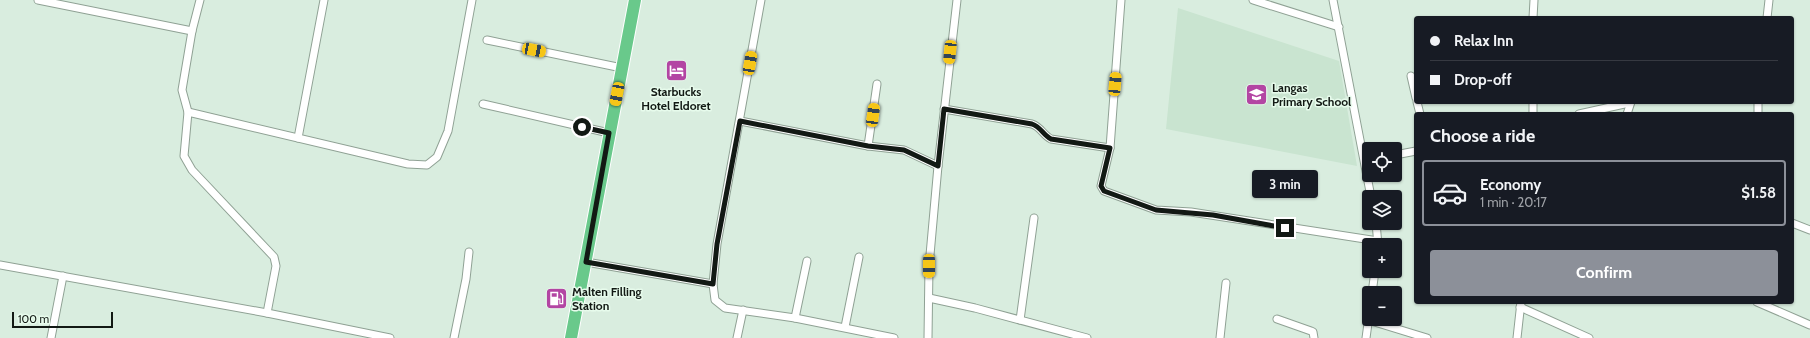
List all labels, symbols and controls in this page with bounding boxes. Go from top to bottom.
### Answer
text: Relax Inn [1454,32,1514,50]
car [943,39,957,65]
car [521,42,547,58]
car [742,50,758,76]
hotel icon: Starbucks Hotel Eldoret [663,58,689,84]
text: Drop-off [1454,71,1512,89]
car [1108,72,1122,96]
place label: Langas Primary School [1272,80,1351,109]
car [609,81,625,107]
school or university icon: Langas Primary School [1244,82,1270,108]
place label: Starbucks Hotel Eldoret [641,84,711,113]
car [865,102,881,128]
route start [573,118,591,136]
text: Choose a ride [1430,125,1535,147]
map controls [1362,142,1402,326]
button: locate [1362,142,1402,182]
callout: 3 min [1252,170,1318,198]
icon: car [1432,175,1468,211]
text: 3 min [1269,176,1301,192]
text: Economy [1480,176,1541,194]
text: $1.58 [1741,184,1776,202]
button: layers [1362,190,1402,230]
text: 1 min · 20:17 [1480,194,1547,210]
route end [1276,219,1294,237]
button: + [1362,238,1402,278]
button: Confirm [1430,250,1778,296]
car [923,254,935,278]
place label: Malten Filling Station [572,284,642,313]
fuel station icon: Malten Filling Station [543,286,569,312]
button: − [1362,286,1402,326]
scale bar [12,310,113,329]
text: 100 m [18,312,49,326]

